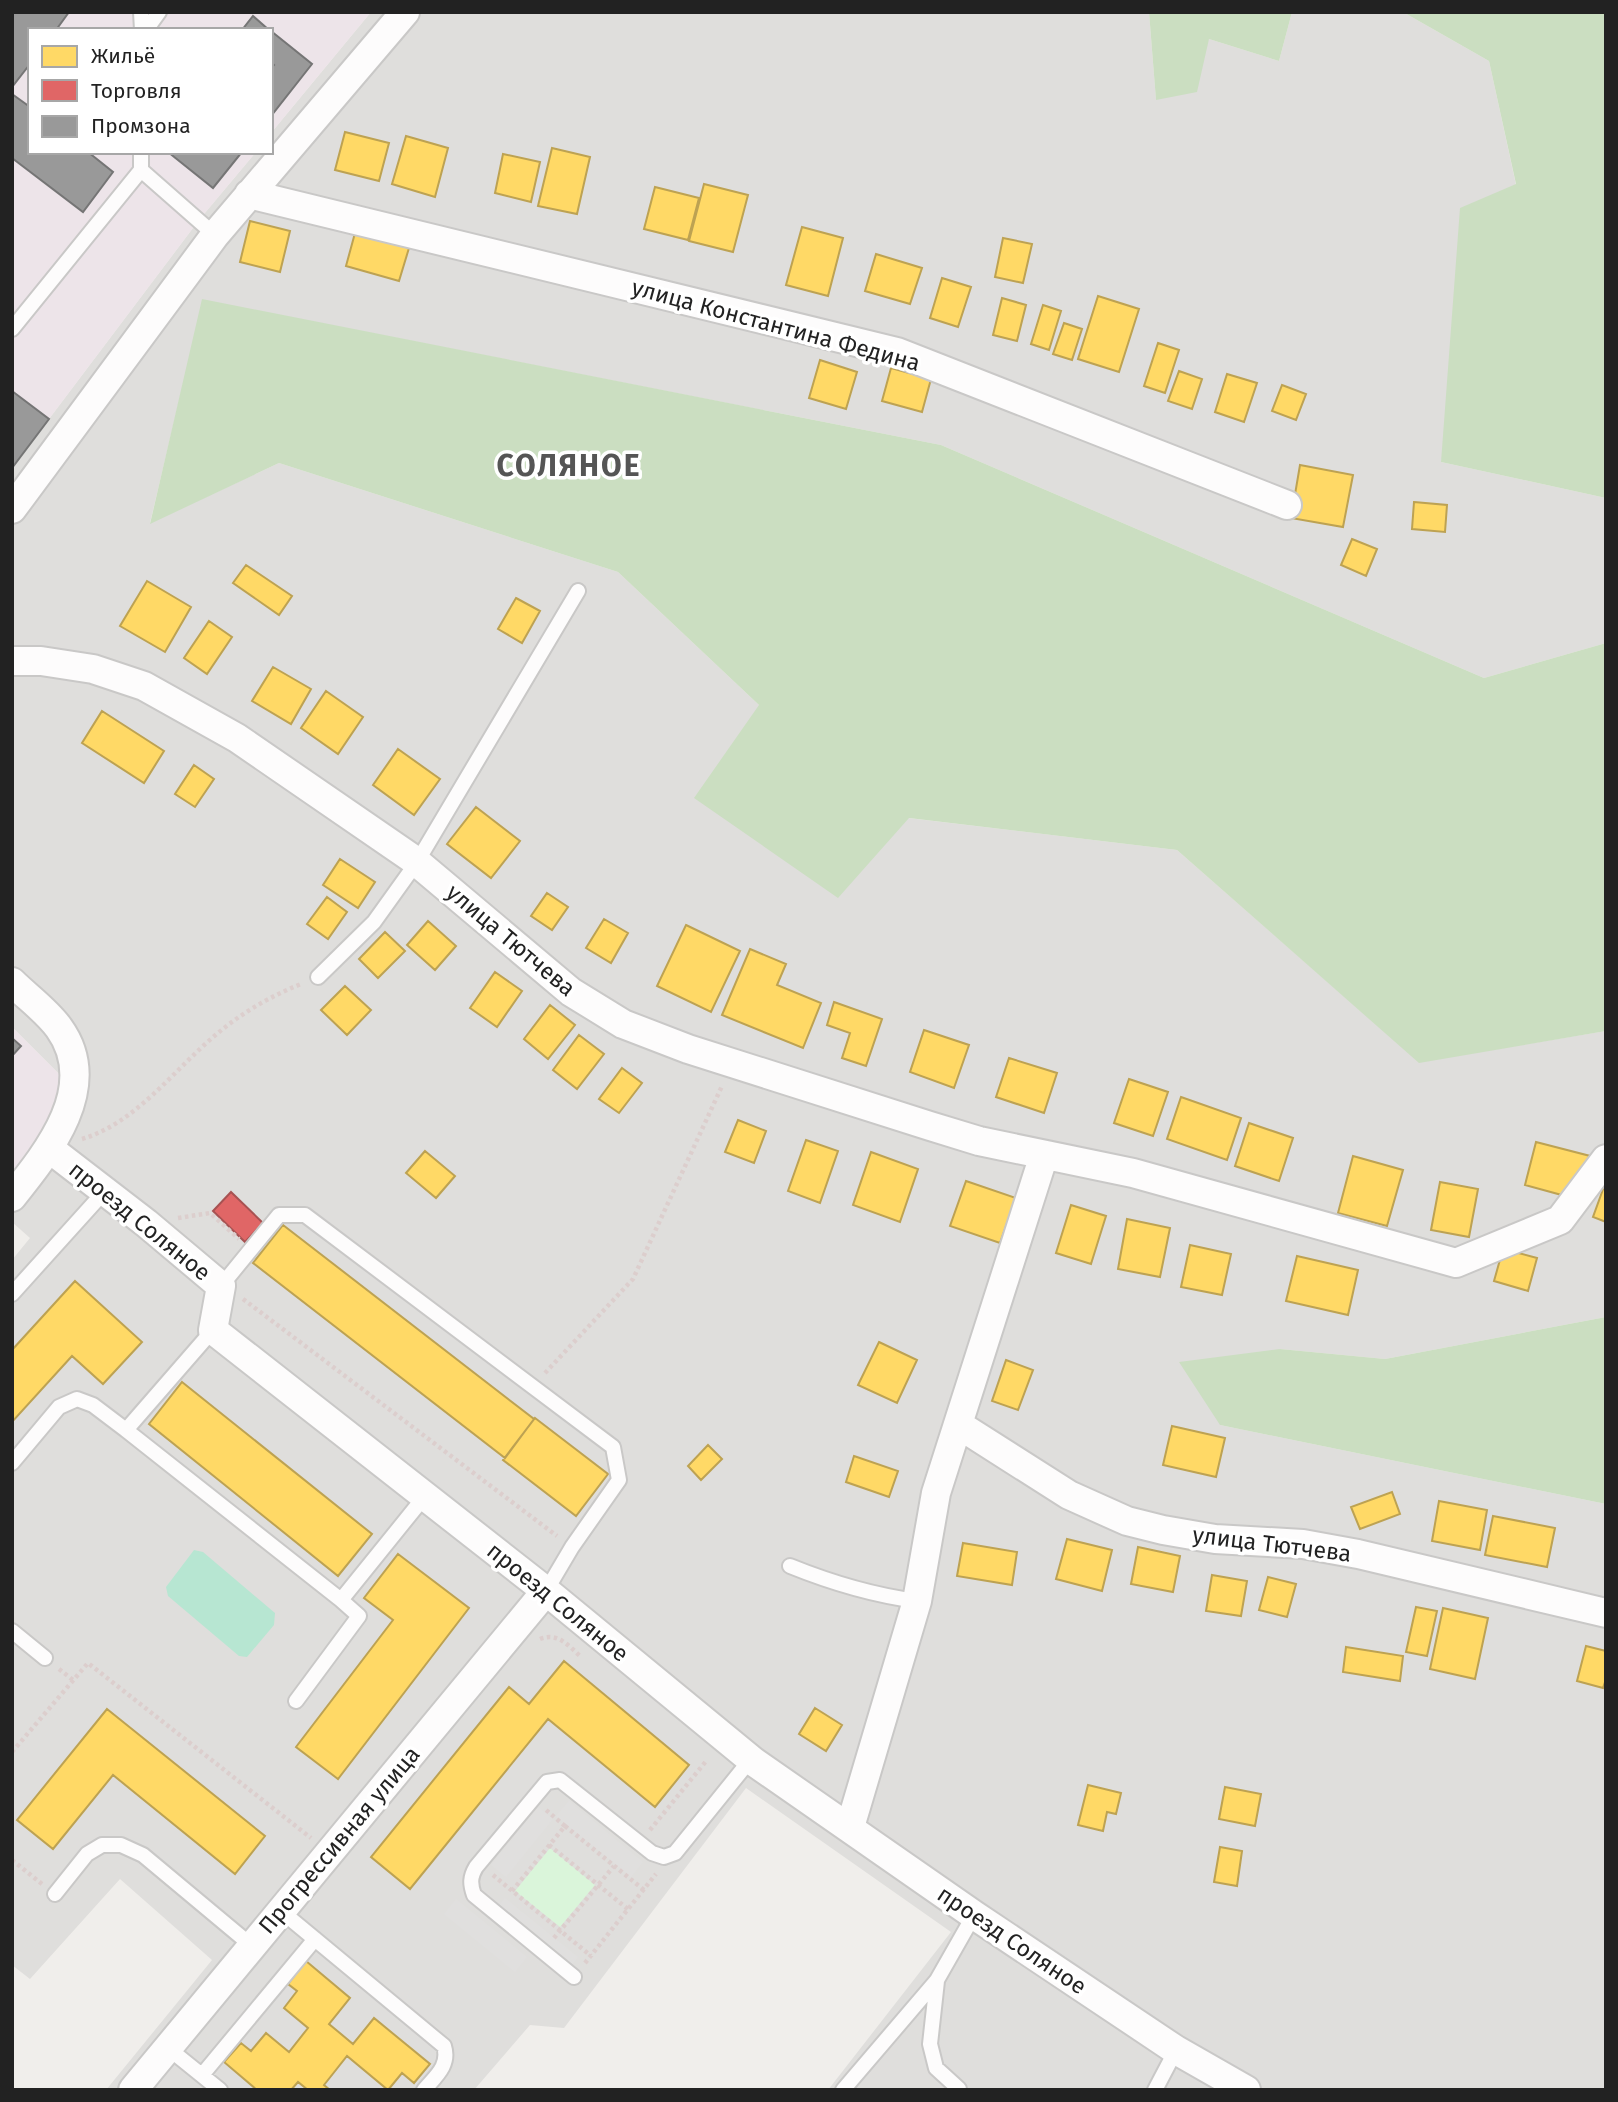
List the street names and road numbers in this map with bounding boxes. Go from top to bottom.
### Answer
street label: улица Константина Федина [629,273,923,377]
street label: улица Тютчева [441,878,581,1002]
street label: проезд Соляное [64,1155,216,1287]
street label: улица Тютчева [1191,1520,1353,1568]
street label: проезд Соляное [482,1536,634,1668]
street label: Прогрессивная улица [252,1741,426,1939]
street label: проезд Соляное [932,1880,1092,2000]

